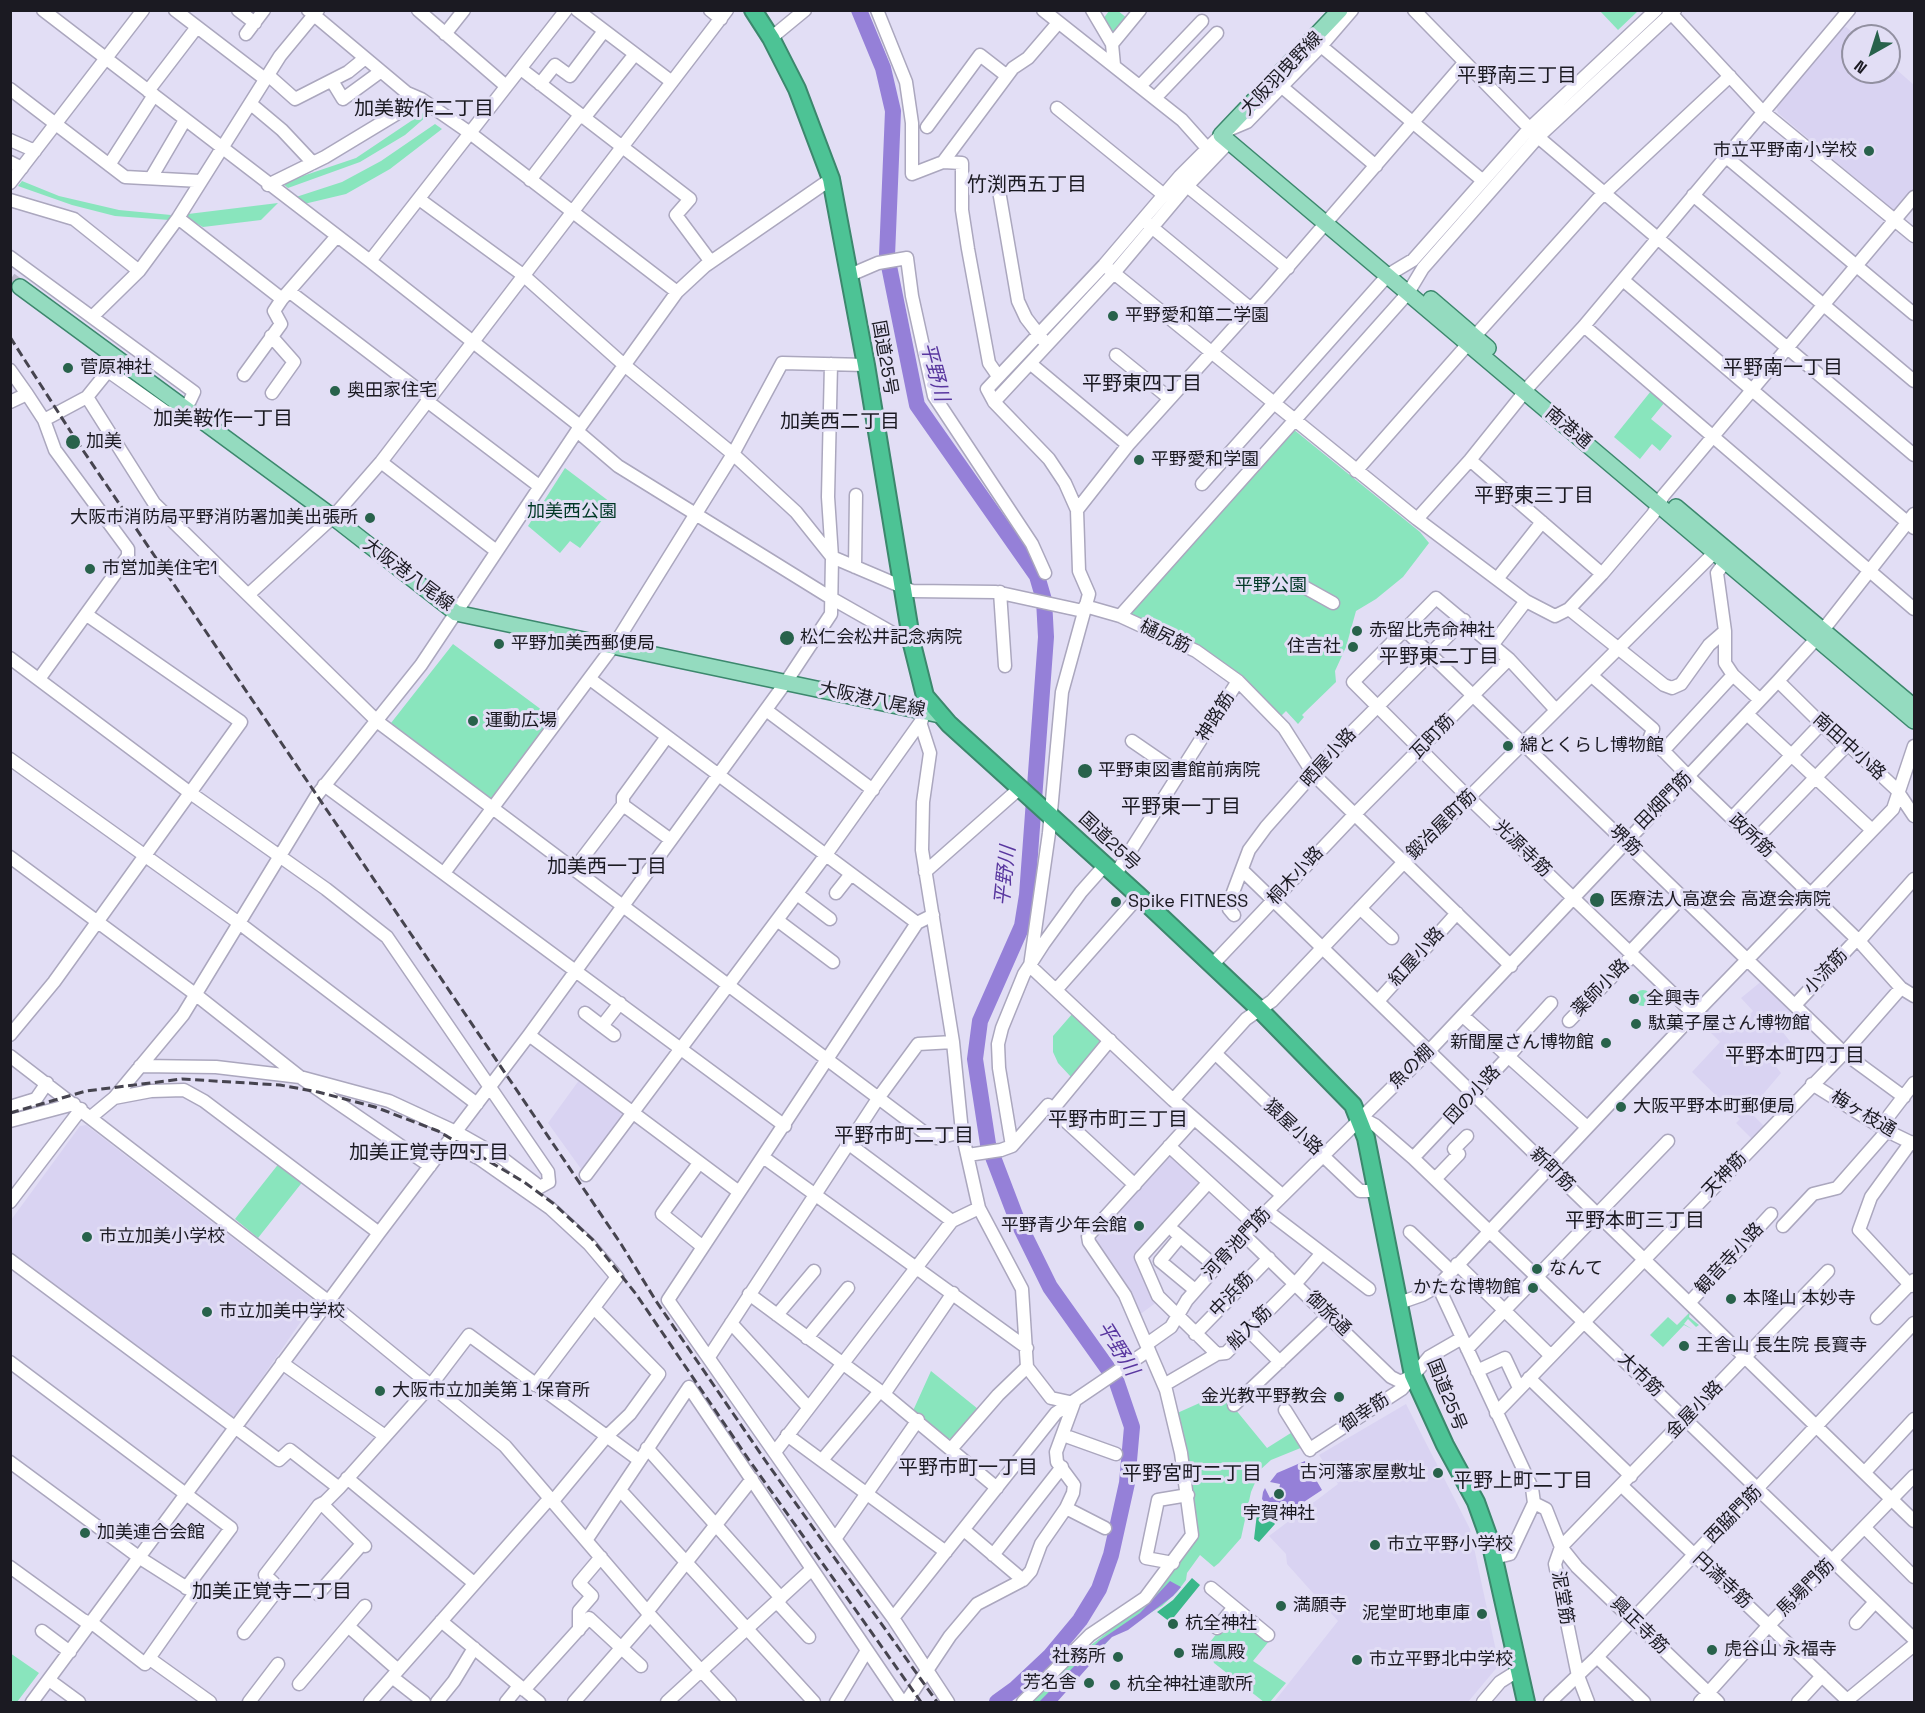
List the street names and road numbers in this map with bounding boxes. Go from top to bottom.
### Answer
street label: 大阪羽曳野線 [1237,28,1327,120]
street label: 国道25号 [867,319,901,397]
street label: 南港通 [1540,402,1596,454]
street label: 大阪港八尾線 [358,534,458,616]
street label: 樋尻筋 [1136,616,1194,658]
street label: 大阪港八尾線 [817,678,927,722]
street label: 神路筋 [1193,688,1239,746]
street label: 南田中小路 [1808,709,1890,785]
street label: 瓦町筋 [1406,710,1460,764]
street label: 晒屋小路 [1297,724,1361,792]
street label: 田畑門筋 [1631,768,1697,834]
street label: 鍛冶屋町筋 [1403,786,1481,864]
street label: 国道25号 [1074,808,1144,876]
street label: 政所筋 [1724,810,1778,862]
street label: 光源寺筋 [1489,816,1555,882]
street label: 堺筋 [1604,821,1646,861]
street label: 桐木小路 [1264,842,1328,910]
street label: 紅屋小路 [1385,923,1449,991]
street label: 小流筋 [1800,945,1852,999]
street label: 薬師小路 [1568,955,1634,1021]
street label: 魚の棚 [1385,1040,1439,1094]
street label: 団の小路 [1441,1061,1505,1129]
street label: 梅ヶ枝通 [1827,1086,1899,1142]
street label: 猿屋小路 [1259,1096,1327,1160]
street label: 新町筋 [1525,1143,1579,1197]
street label: 天神筋 [1698,1148,1752,1202]
street label: 河骨池門筋 [1198,1204,1276,1284]
street label: 観音寺小路 [1691,1219,1769,1299]
street label: 中浜筋 [1205,1268,1259,1322]
street label: 御旅通 [1301,1287,1355,1341]
street label: 船入筋 [1223,1301,1277,1355]
street label: 大市筋 [1613,1348,1667,1402]
street label: 国道25号 [1422,1356,1470,1434]
street label: 金屋小路 [1662,1377,1728,1443]
street label: 御幸筋 [1337,1389,1393,1437]
street label: 西脇門筋 [1701,1482,1767,1548]
street label: 円満寺筋 [1688,1549,1756,1613]
street label: 馬場門筋 [1773,1555,1839,1621]
street label: 泥堂筋 [1547,1570,1577,1626]
street label: 興正寺筋 [1606,1593,1672,1659]

